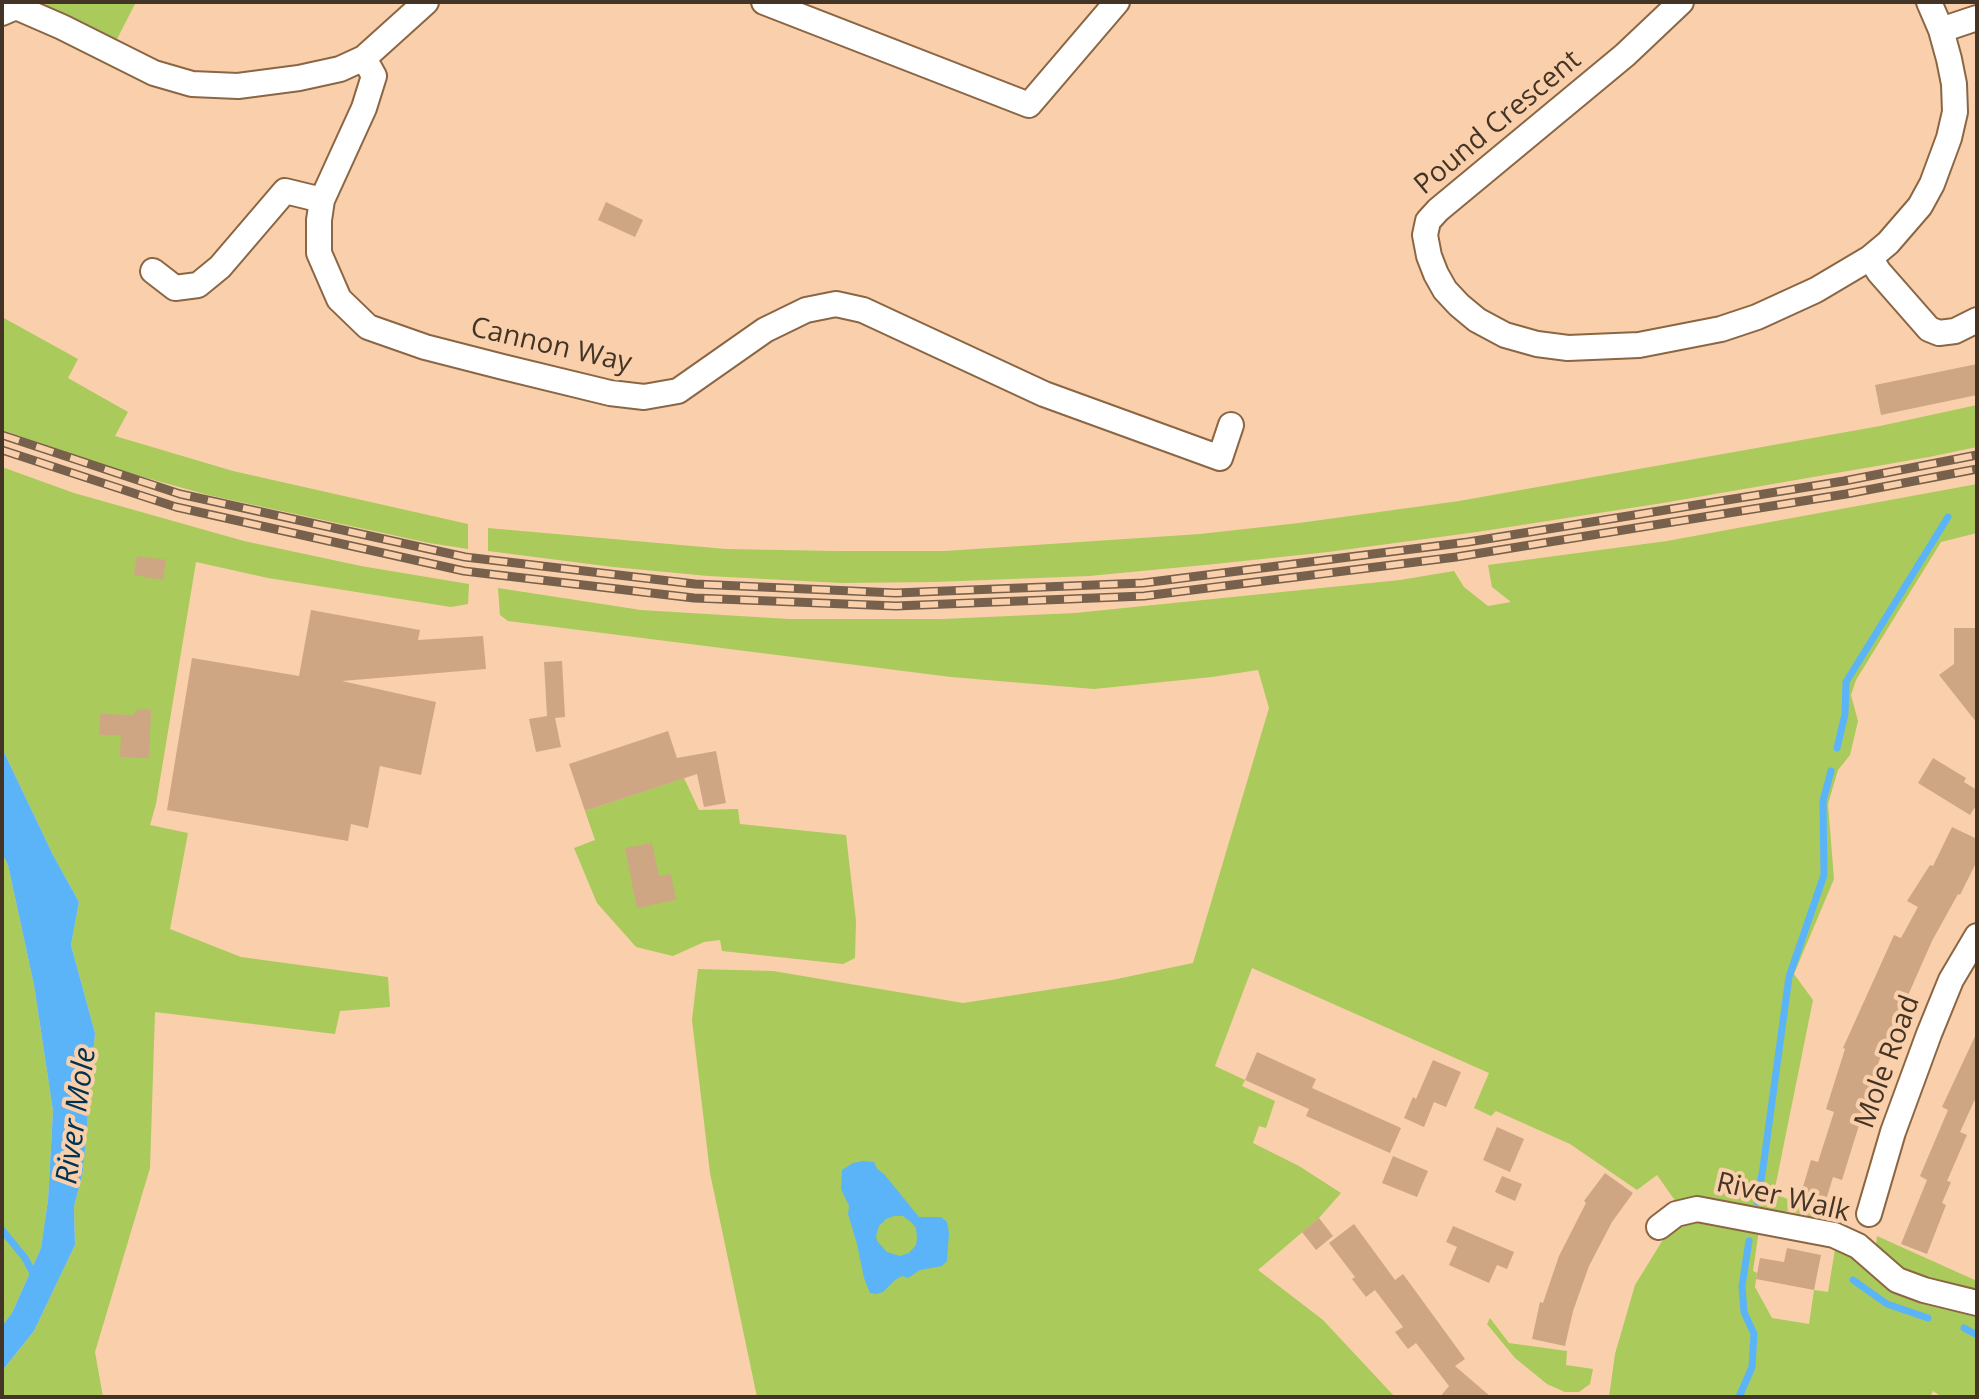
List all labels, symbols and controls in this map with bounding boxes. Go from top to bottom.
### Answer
street label: Pound Crescent [1408,44,1588,202]
street label: Cannon Way [467,311,635,381]
street label: Mole Road [1848,991,1928,1133]
water label: River Mole [50,1045,104,1187]
street label: River Walk [1713,1166,1853,1230]

